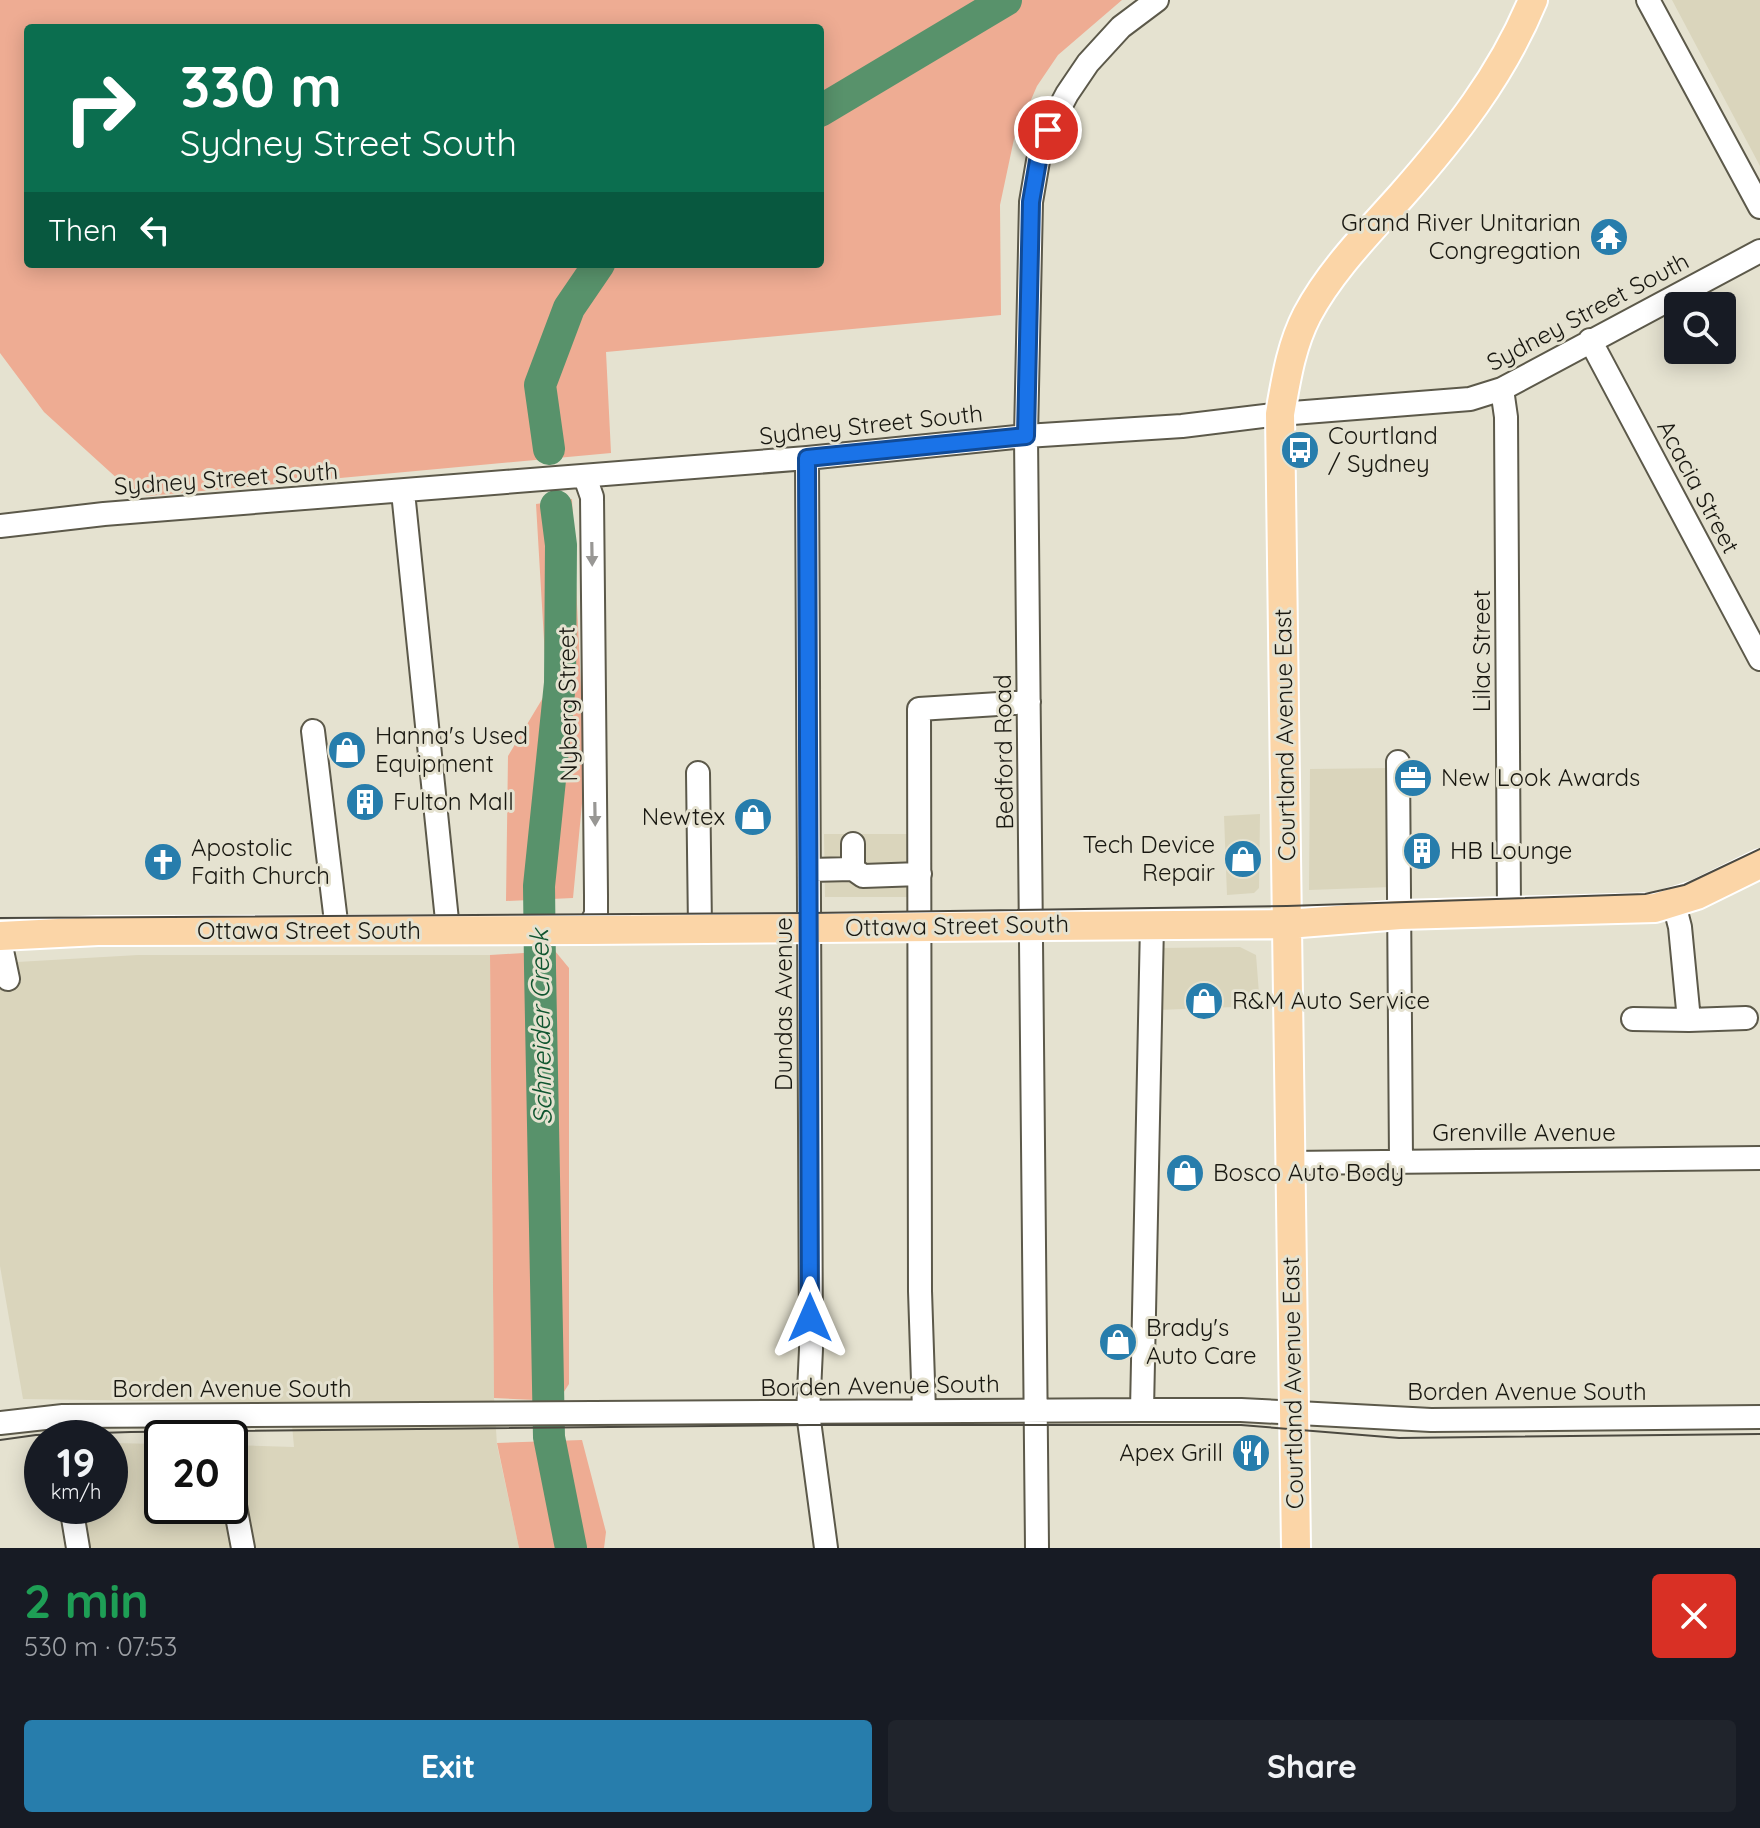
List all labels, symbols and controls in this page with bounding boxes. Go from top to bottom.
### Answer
text: 330 m [180,51,342,121]
icon: right [48,56,152,160]
pin [1014,96,1082,164]
icon: arrive [1026,108,1070,152]
text: Sydney Street South [180,120,517,165]
place label: Grand River Unitarian Congregation [1341,207,1581,265]
icon: left [133,208,177,252]
text: Then [48,211,117,249]
temple icon: Grand River Unitarian Congregation [1588,216,1630,258]
street label: Sydney Street South [1481,245,1694,377]
map controls [1664,292,1736,364]
button: search [1664,292,1736,364]
street label: Sydney Street South [758,397,984,451]
street label: Acacia Street [1651,415,1747,558]
place label: Courtland / Sydney [1328,420,1438,478]
bus stop icon: Courtland / Sydney [1279,429,1321,471]
street label: Sydney Street South [113,455,339,501]
one-way arrow [586,542,598,567]
street label: Lilac Street [1466,590,1496,712]
street label: Courtland Avenue East [1267,609,1301,861]
street label: Nyberg Street [551,626,583,782]
street label: Bedford Road [987,674,1019,830]
place label: Hanna's Used Equipment [375,720,528,778]
shop icon: Hanna's Used Equipment [326,729,368,771]
office icon: New Look Awards [1392,757,1434,799]
place label: New Look Awards [1441,762,1640,792]
building icon: Fulton Mall [344,781,386,823]
place label: Fulton Mall [393,786,514,816]
shop icon: Newtex [732,796,774,838]
place label: Newtex [642,801,725,831]
one-way arrow [589,802,601,827]
place label: Tech Device Repair [1082,829,1215,887]
building icon: HB Lounge [1401,830,1443,872]
place label: Apostolic Faith Church [191,832,330,890]
place label: HB Lounge [1450,835,1572,865]
shop icon: Tech Device Repair [1222,838,1264,880]
church icon: Apostolic Faith Church [142,841,184,883]
street label: Ottawa Street South [845,908,1069,942]
street label: Ottawa Street South [197,915,421,945]
street label: Dundas Avenue [768,917,798,1091]
water label: Schneider Creek [522,927,559,1125]
shop icon: R&M Auto Service [1183,980,1225,1022]
place label: R&M Auto Service [1232,985,1430,1015]
street label: Grenville Avenue [1432,1117,1616,1147]
shop icon: Bosco Auto Body [1164,1152,1206,1194]
place label: Bosco Auto Body [1213,1157,1404,1187]
street label: Courtland Avenue East [1275,1257,1309,1509]
position arrow [768,1276,852,1360]
place label: Brady's Auto Care [1146,1312,1257,1370]
shop icon: Brady's Auto Care [1097,1321,1139,1363]
street label: Borden Avenue South [760,1368,1000,1402]
street label: Borden Avenue South [112,1373,352,1403]
street label: Borden Avenue South [1407,1376,1647,1406]
speed limit sign: 20 [144,1420,248,1524]
restaurant icon: Apex Grill [1230,1432,1272,1474]
text: 19 [57,1437,95,1487]
place label: Apex Grill [1119,1437,1223,1467]
text: km/h [51,1479,101,1504]
text: 2 min [24,1570,149,1630]
button: close [1652,1574,1736,1658]
text: 530 m · 07:53 [24,1630,177,1663]
button: Exit [24,1720,872,1812]
button: Share [888,1720,1736,1812]

